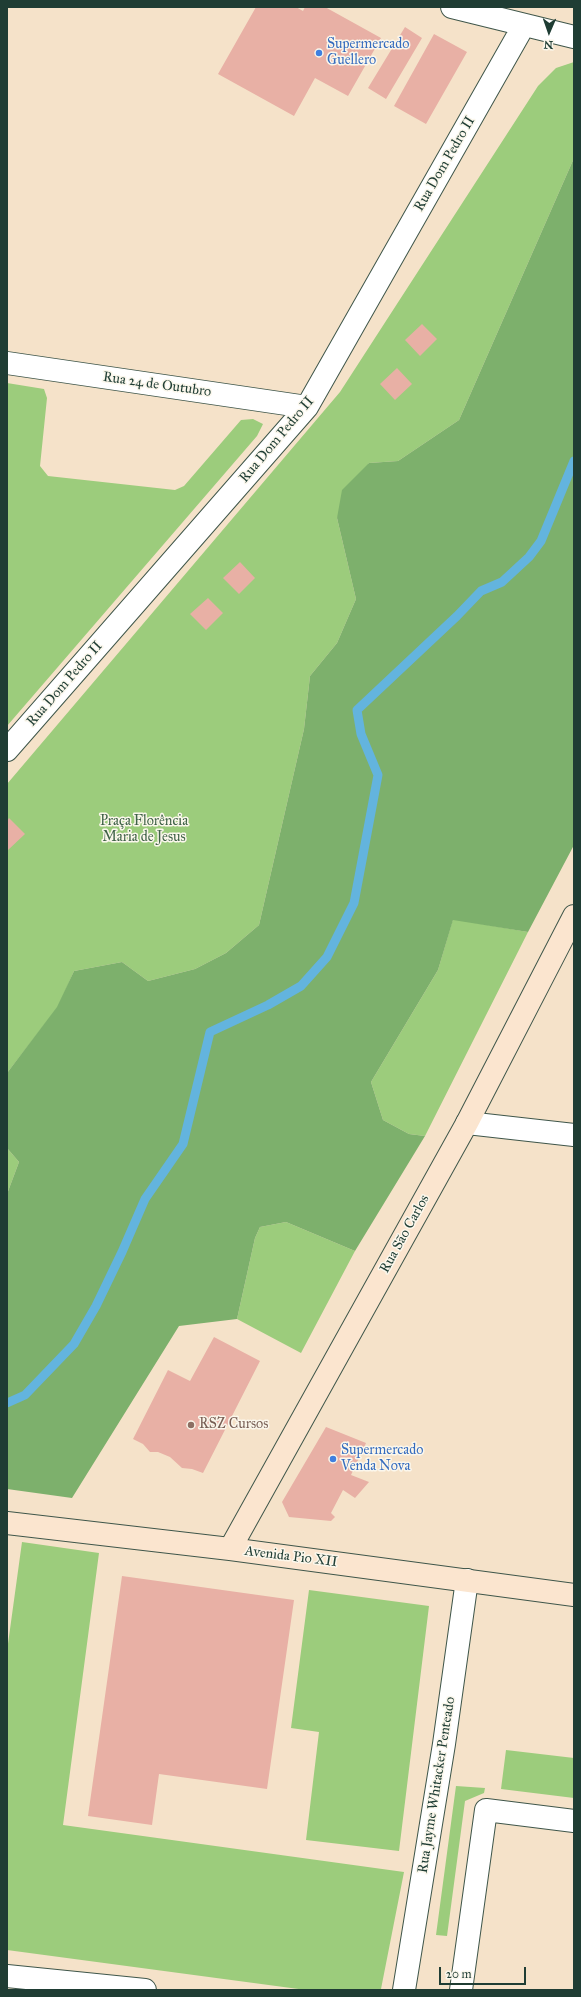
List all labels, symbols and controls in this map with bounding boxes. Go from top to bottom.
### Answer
north arrow [529,12,569,52]
place label: Supermercado Guellero [327,37,409,70]
text: N [544,38,553,51]
marker: Supermercado Guellero [314,48,324,58]
street label: Rua Dom Pedro II [411,113,479,215]
street label: Rua 24 de Outubro [102,369,212,401]
street label: Rua Dom Pedro II [236,394,318,486]
street label: Rua Dom Pedro II [24,638,106,730]
park label: Praça Florência Maria de Jesus [100,814,188,846]
street label: Rua São Carlos [377,1192,433,1276]
place label: RSZ Cursos [199,1417,268,1433]
marker: RSZ Cursos [186,1420,196,1430]
place label: Supermercado Venda Nova [341,1443,423,1476]
marker: Supermercado Venda Nova [328,1454,338,1464]
street label: Avenida Pio XII [244,1543,338,1571]
street label: Rua Jayme Whitacker Penteado [415,1696,459,1874]
scale bar [441,1959,528,1985]
text: 20 m [446,1967,472,1981]

